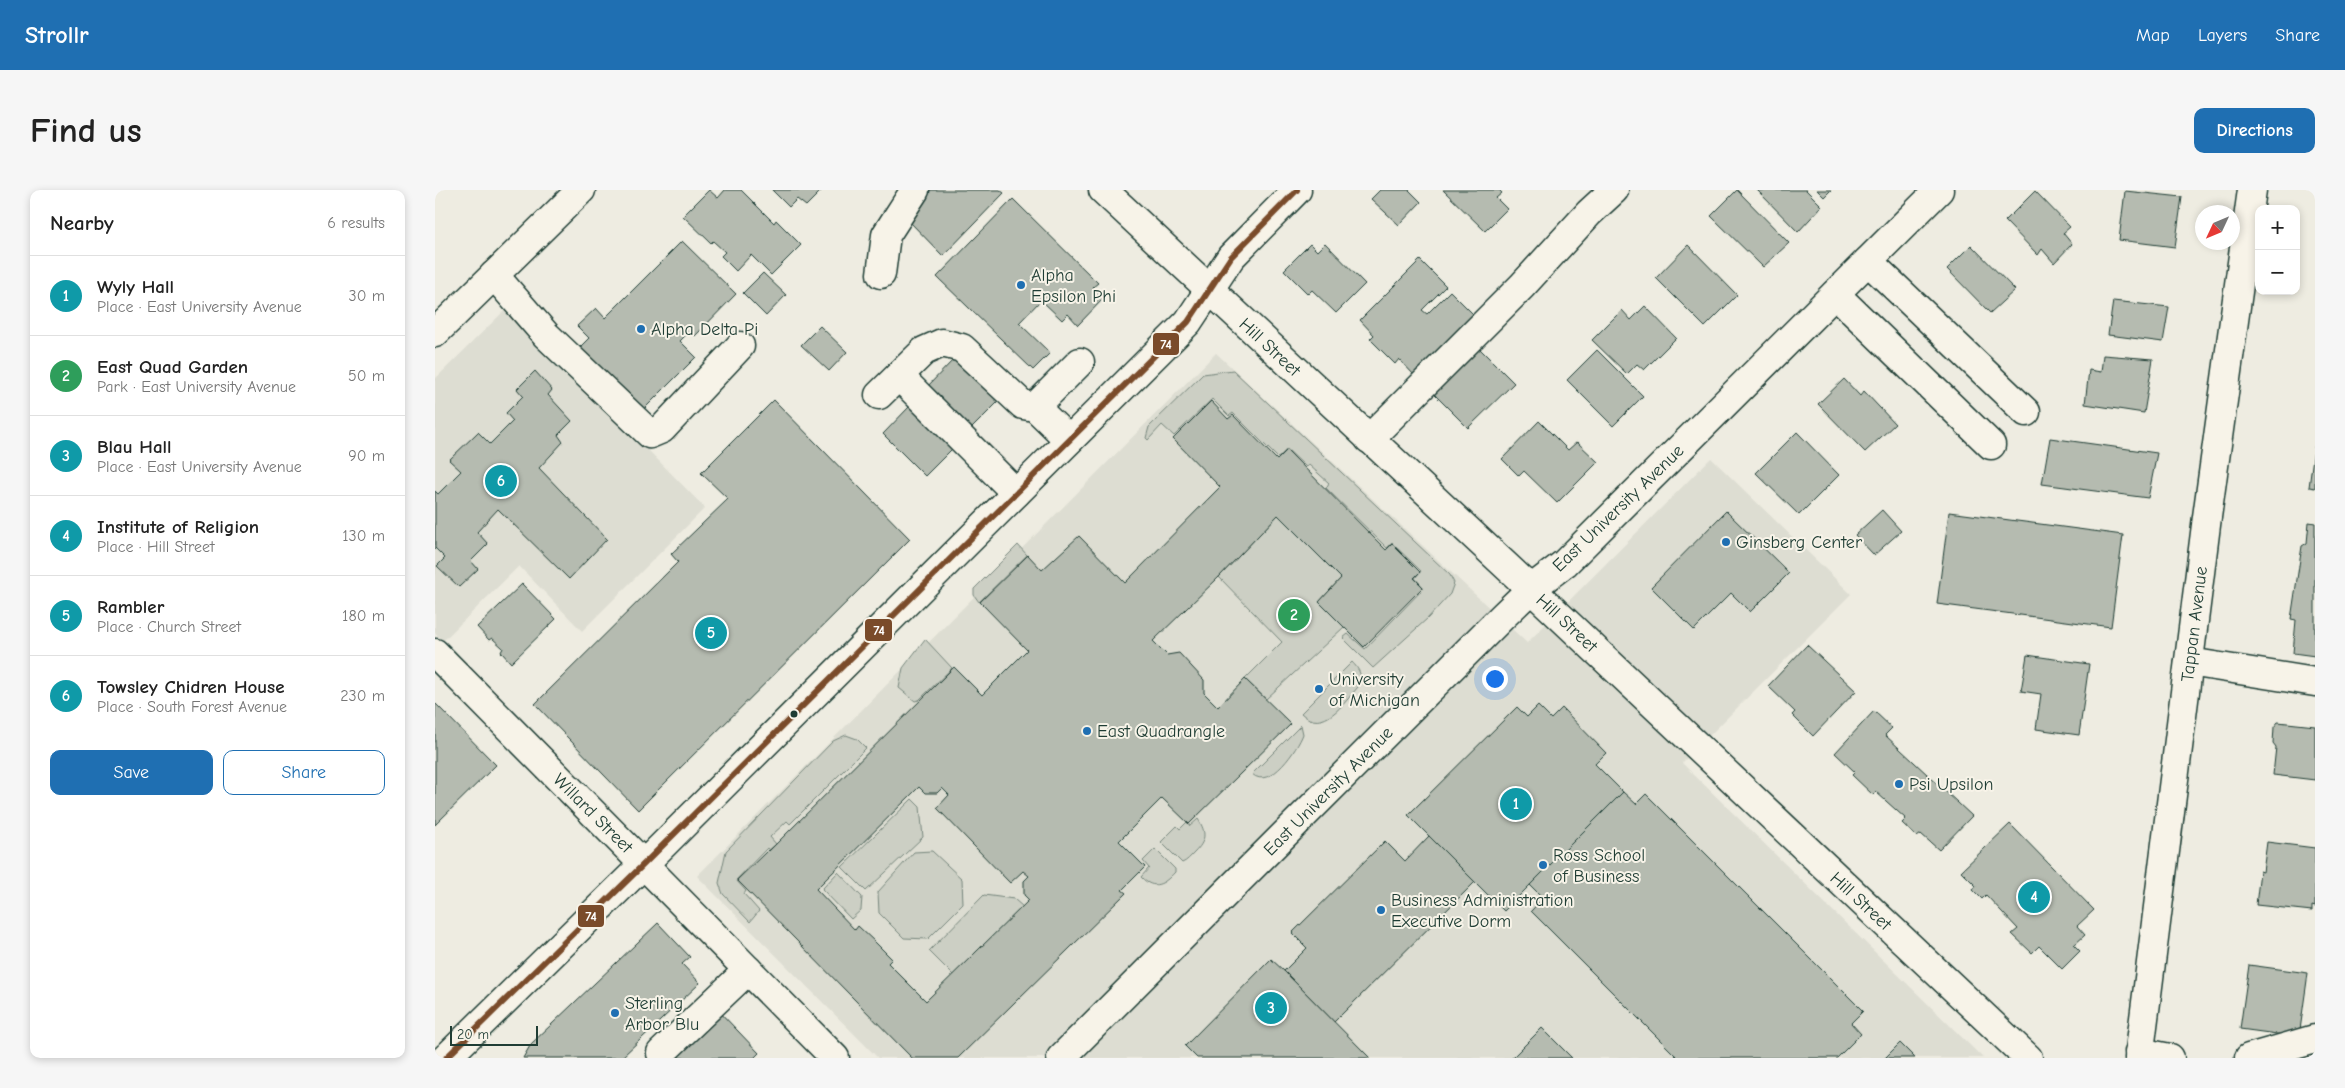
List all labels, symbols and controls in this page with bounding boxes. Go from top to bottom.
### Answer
text: Strollr [25,21,89,49]
text: Map [2136,25,2170,46]
text: Layers [2198,25,2247,46]
text: Share [2275,25,2320,46]
button: Directions [2194,108,2315,153]
text: Find us [30,110,142,151]
north arrow [2195,205,2240,250]
map controls [2255,205,2300,295]
button: + [2255,205,2300,250]
text: Nearby [50,211,114,235]
text: 6 results [327,214,385,232]
button: − [2255,250,2300,295]
place label: Alpha Epsilon Phi [1031,265,1116,307]
text: Wyly Hall [97,276,174,298]
marker: Alpha Epsilon Phi [1015,279,1027,291]
text: 1 [63,287,69,305]
text: 30 m [349,287,385,305]
text: Place · East University Avenue [97,298,302,316]
street label: Hill Street [1235,314,1305,382]
place label: Alpha Delta Pi [651,319,758,340]
marker: Alpha Delta Pi [635,323,647,335]
line badge: 74 [1152,332,1180,356]
text: 74 [1160,336,1172,353]
text: East Quad Garden [97,356,248,378]
text: 2 [62,367,70,385]
text: 50 m [348,367,385,385]
text: Park · East University Avenue [97,378,296,396]
text: Blau Hall [97,436,172,458]
street label: East University Avenue [1548,440,1688,576]
text: 3 [62,447,70,465]
text: 90 m [348,447,385,465]
text: Place · East University Avenue [97,458,302,476]
pin: 6 [485,462,517,500]
text: Institute of Religion [97,516,259,538]
text: 4 [62,527,70,545]
text: 130 m [342,527,385,545]
place label: Ginsberg Center [1736,532,1863,553]
marker: Ginsberg Center [1720,536,1732,548]
text: Place · Hill Street [97,538,215,556]
street label: Tappan Avenue [2177,565,2212,683]
street label: Hill Street [1532,590,1602,658]
text: Rambler [97,596,164,618]
pin: 2 [1278,596,1310,634]
text: 5 [62,607,70,625]
text: 180 m [342,607,385,625]
pin: 5 [695,614,727,652]
text: Place · Church Street [97,618,241,636]
line badge: 74 [864,618,893,642]
text: 74 [873,622,885,639]
your location [1482,666,1508,692]
place label: University of Michigan [1329,669,1420,711]
text: Towsley Chidren House [97,676,285,698]
marker: University of Michigan [1313,683,1325,695]
text: 6 [62,687,70,705]
text: 230 m [340,687,385,705]
text: Place · South Forest Avenue [97,698,287,716]
unlabelled marker [789,709,799,719]
place label: East Quadrangle [1097,721,1225,742]
street label: East University Avenue [1259,722,1397,860]
marker: East Quadrangle [1081,725,1093,737]
button: Save [50,750,213,795]
button: Share [223,750,385,795]
street label: Willard Street [548,769,637,858]
place label: Psi Upsilon [1909,774,1994,795]
marker: Psi Upsilon [1893,778,1905,790]
pin: 1 [1500,785,1532,823]
place label: Ross School of Business [1553,845,1645,887]
marker: Ross School of Business [1537,859,1549,871]
street label: Hill Street [1826,868,1896,936]
pin: 4 [2018,878,2050,916]
place label: Business Administration Executive Dorm [1391,890,1573,932]
line badge: 74 [577,904,605,928]
marker: Business Administration Executive Dorm [1375,904,1387,916]
text: 74 [585,908,597,925]
pin: 3 [1255,989,1287,1027]
place label: Sterling Arbor Blu [625,993,699,1035]
marker: Sterling Arbor Blu [609,1007,621,1019]
scale bar [450,1023,537,1046]
text: 20 m [457,1026,489,1043]

